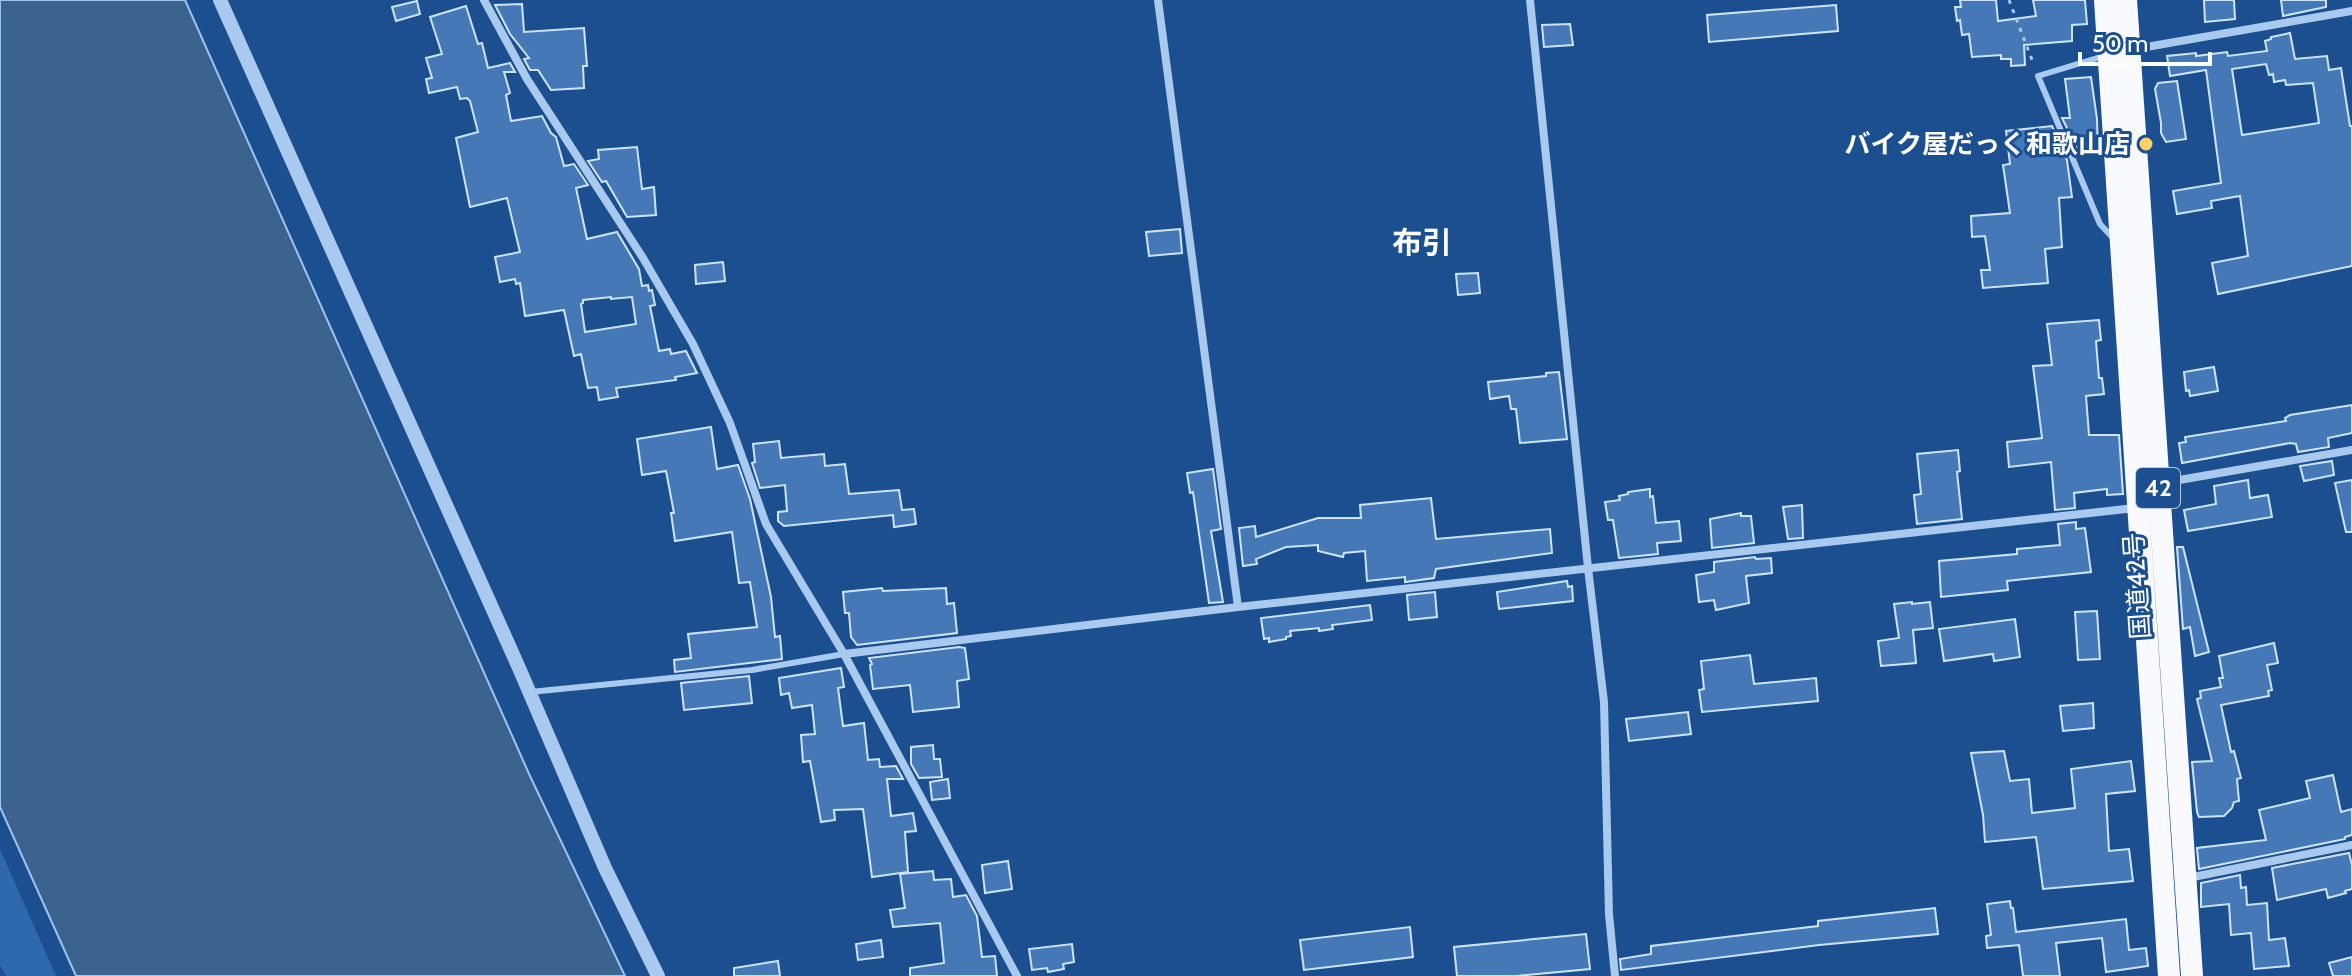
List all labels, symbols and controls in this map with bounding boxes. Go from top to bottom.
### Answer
scale bar [2080,16,2210,66]
text: 50 m [2092,29,2148,58]
place label: バイク屋だっく和歌山店 [1845,128,2130,160]
marker: バイク屋だっく和歌山店 [2137,135,2155,153]
district label: 布引 [1392,224,1452,261]
road number: 42 [2136,468,2180,508]
street label: 国道42号 [2117,532,2157,640]

